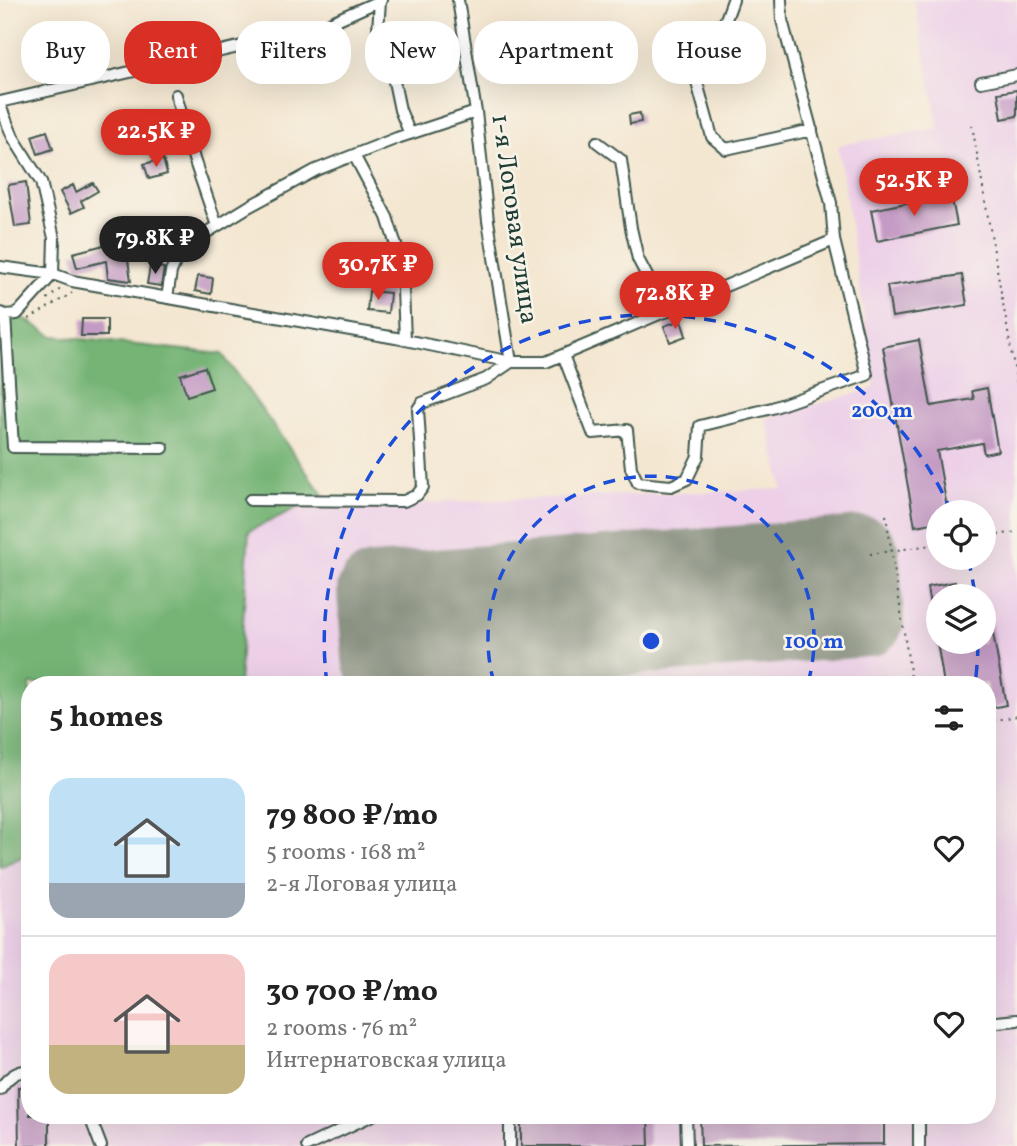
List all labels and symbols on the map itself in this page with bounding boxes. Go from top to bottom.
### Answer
pin: 22.5K ₽ [91,110,221,169]
street label: 1-я Логовая улица [481,112,547,326]
pin: 52.5K ₽ [849,158,979,218]
pin: 79.8K ₽ [90,216,220,276]
pin: 30.7K ₽ [313,243,443,302]
pin: 72.8K ₽ [610,272,740,331]
text: 200 m [851,397,913,426]
text: 100 m [784,628,844,657]
centre of rings [639,629,663,653]

